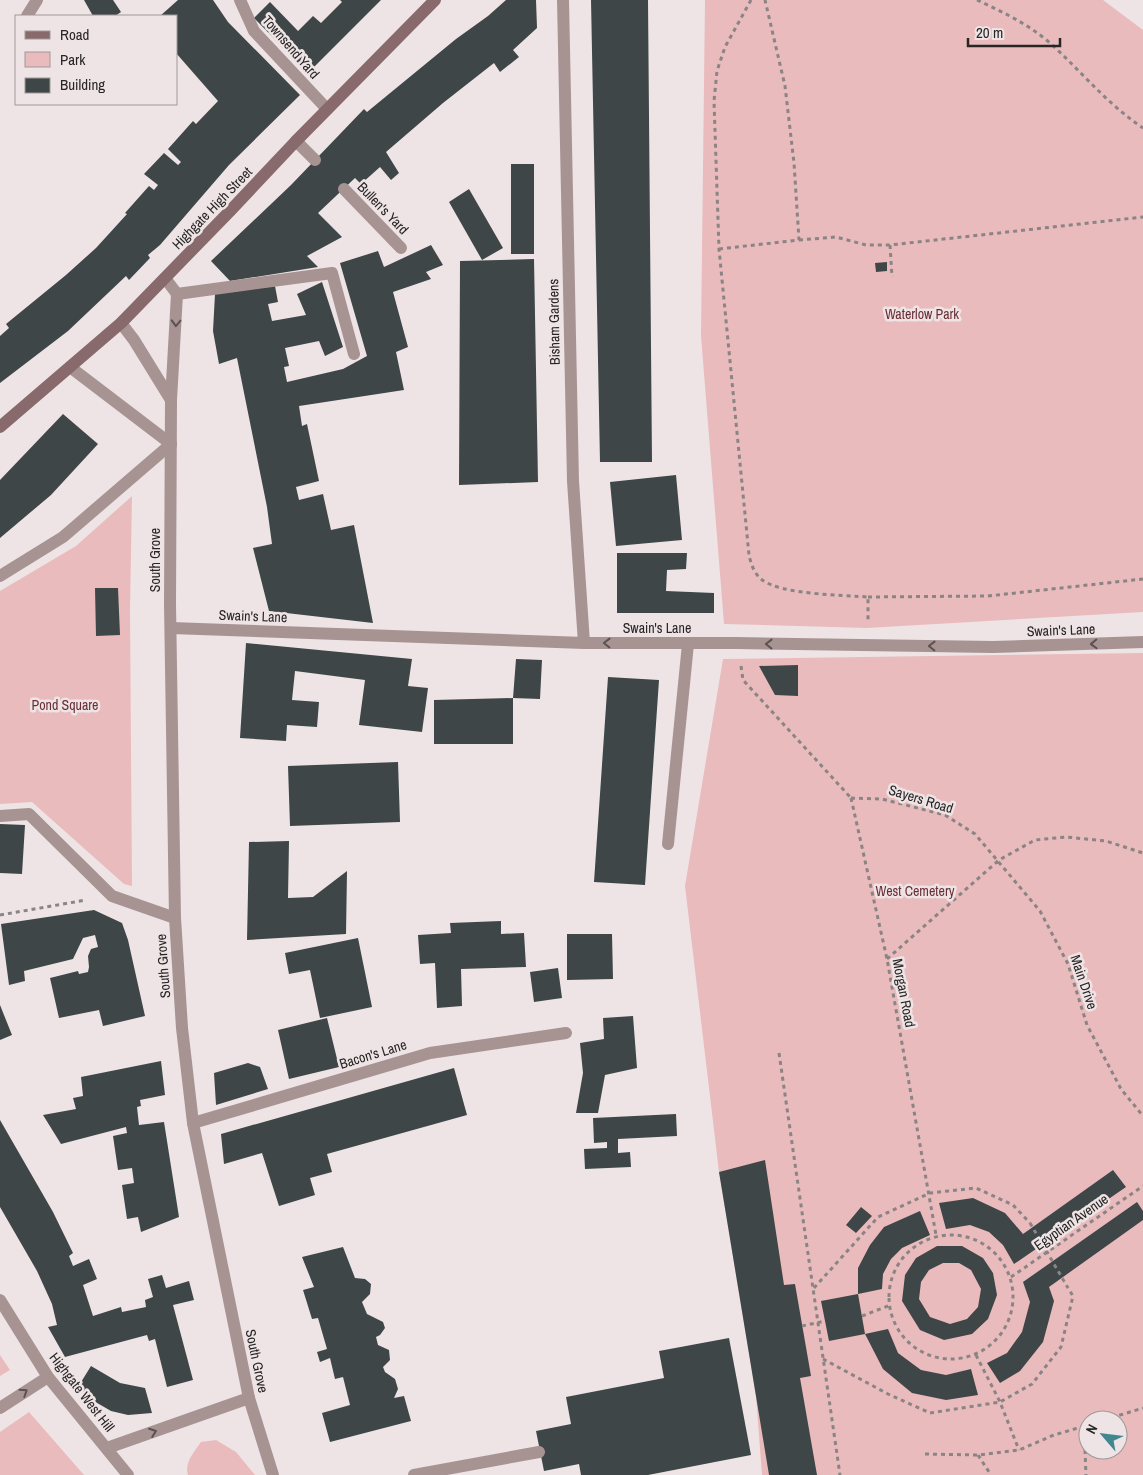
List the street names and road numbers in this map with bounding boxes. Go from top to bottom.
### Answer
street label: Townsend Yard [259,12,323,82]
street label: Highgate High Street [168,163,256,253]
street label: Bullen's Yard [354,178,412,238]
street label: Bisham Gardens [544,279,564,365]
street label: South Grove [146,528,164,592]
street label: Swain's Lane [218,606,288,626]
street label: Swain's Lane [623,619,691,637]
street label: Swain's Lane [1026,620,1096,640]
street label: Sayers Road [887,781,955,817]
street label: South Grove [152,933,174,999]
street label: Main Drive [1066,953,1102,1011]
street label: Morgan Road [889,957,919,1029]
street label: Bacon's Lane [337,1035,409,1073]
street label: Egyptian Avenue [1030,1190,1112,1254]
street label: South Grove [241,1328,273,1394]
street label: Highgate West Hill [46,1349,118,1435]

